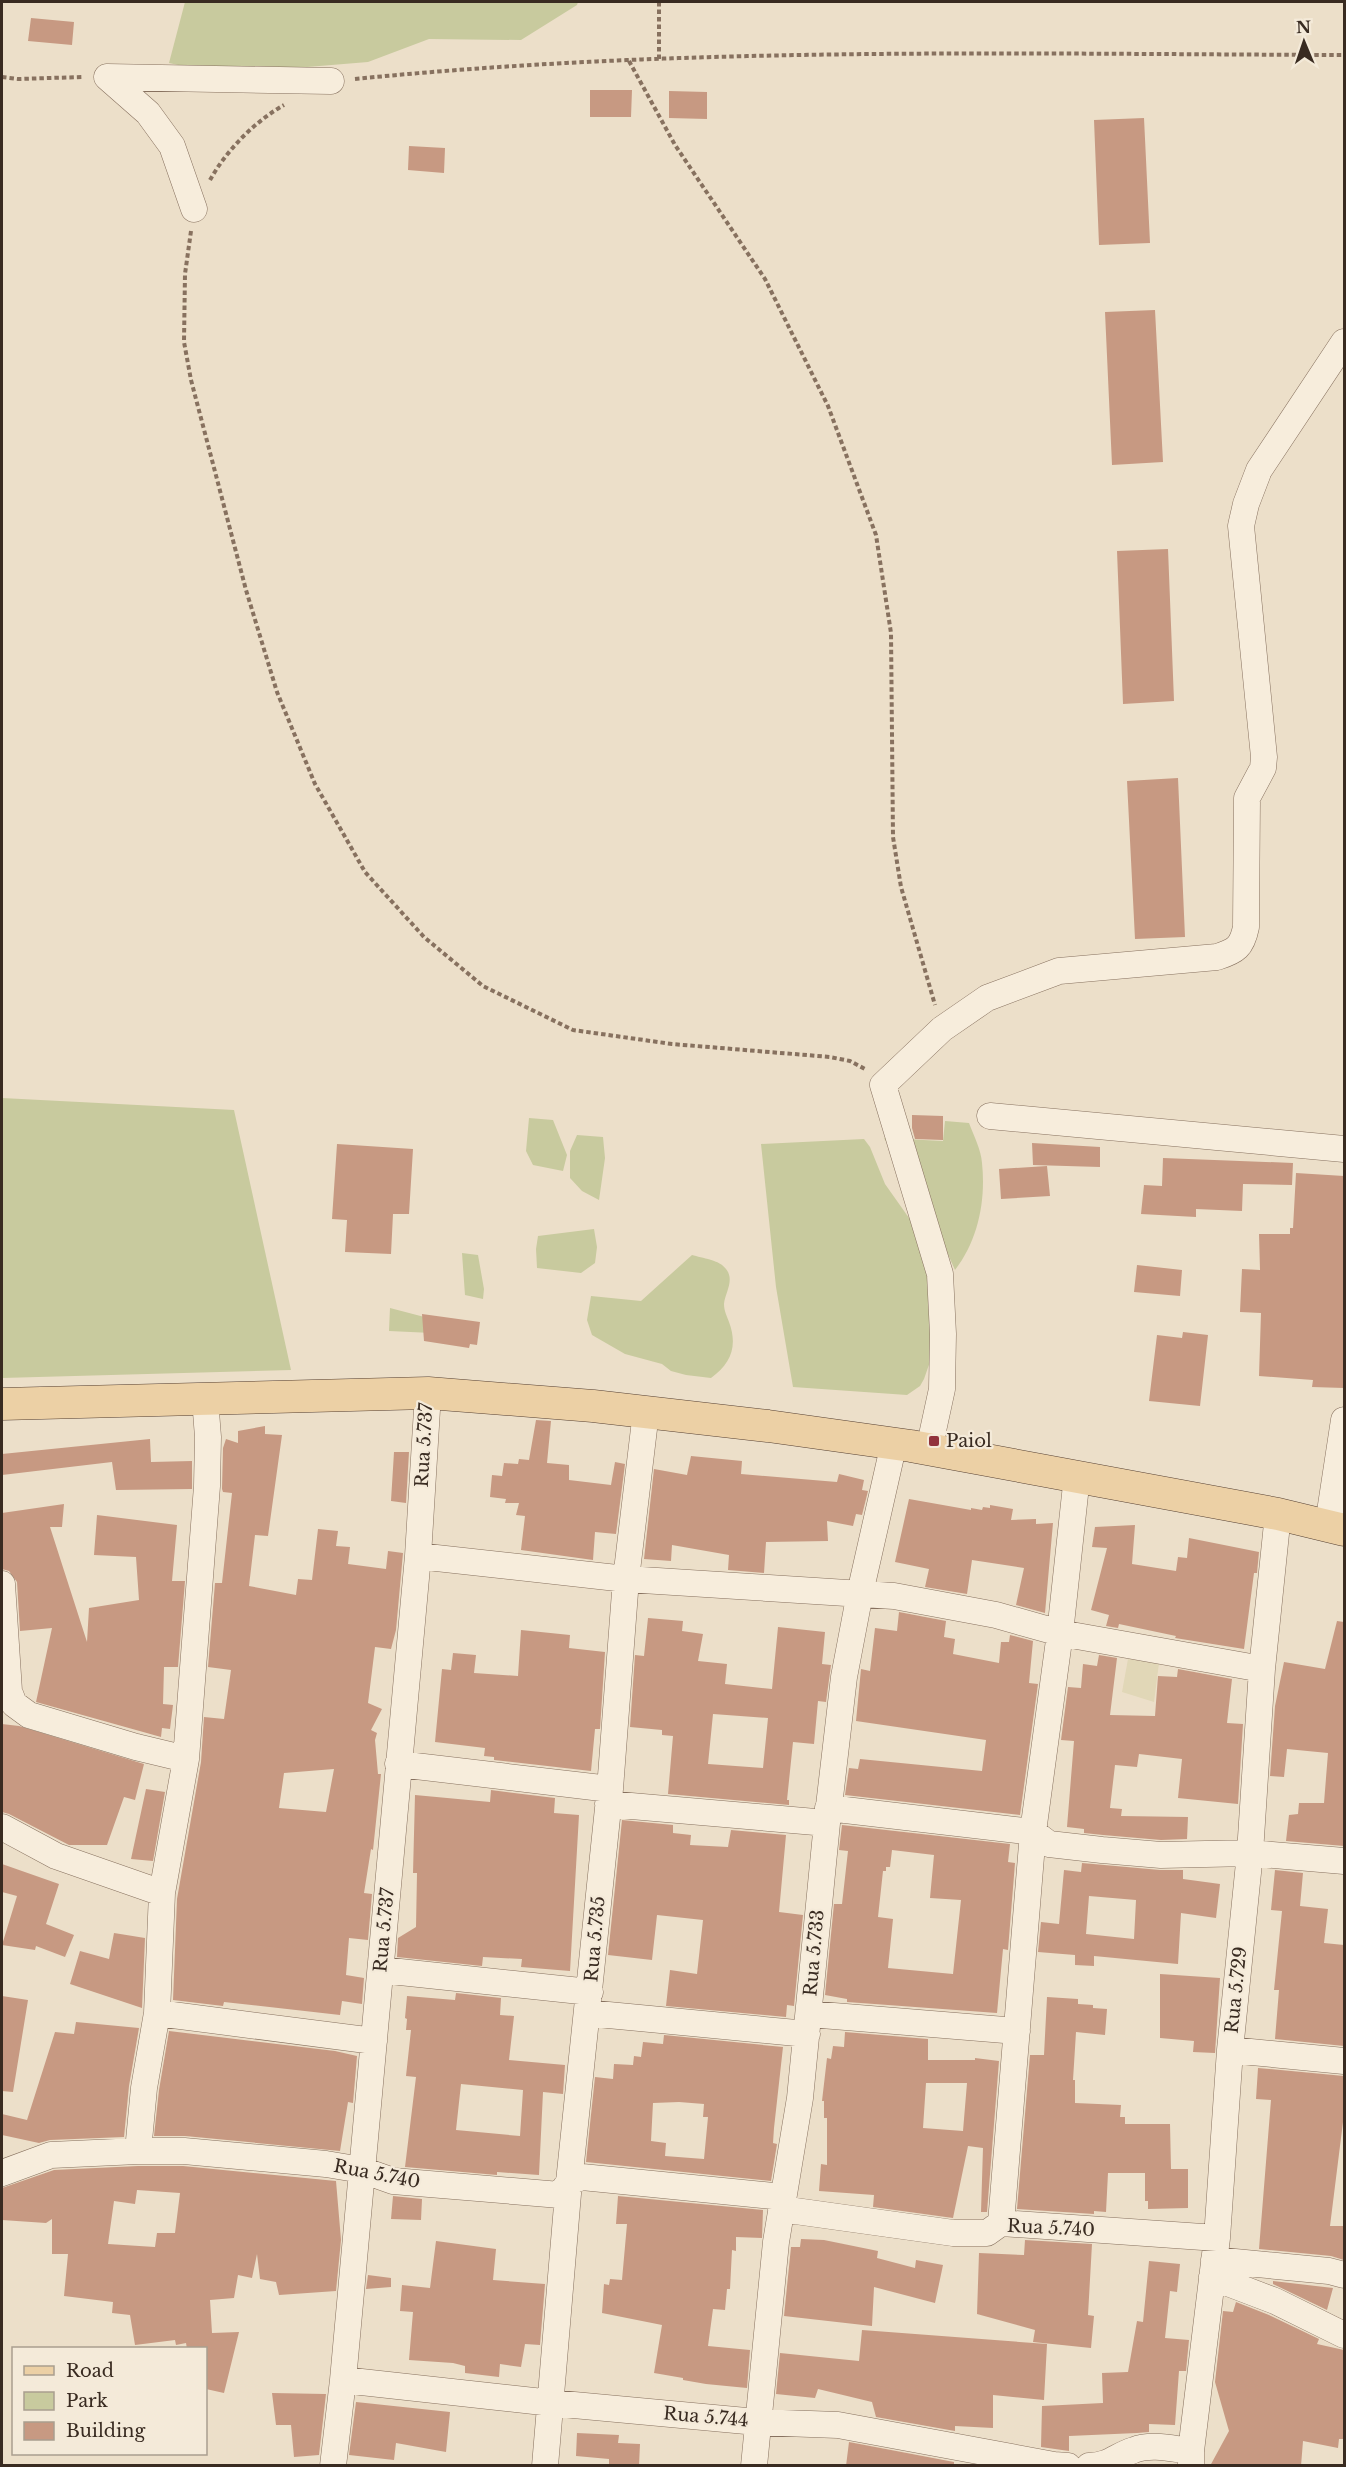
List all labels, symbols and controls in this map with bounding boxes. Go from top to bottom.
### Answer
north arrow [1274,12,1334,72]
text: N [1296,17,1311,37]
street label: Rua 5.737 [411,1401,437,1488]
place label: Paiol [946,1430,992,1452]
marker: Paiol [927,1434,941,1448]
street label: Rua 5.737 [369,1886,399,1973]
street label: Rua 5.735 [580,1895,610,1983]
street label: Rua 5.733 [799,1909,829,1997]
street label: Rua 5.729 [1220,1945,1252,2035]
street label: Rua 5.740 [332,2155,422,2193]
street label: Rua 5.740 [1007,2215,1095,2241]
legend [12,2347,207,2455]
text: Road [66,2360,114,2382]
text: Park [66,2390,108,2412]
street label: Rua 5.744 [662,2402,750,2432]
text: Building [66,2420,145,2442]

